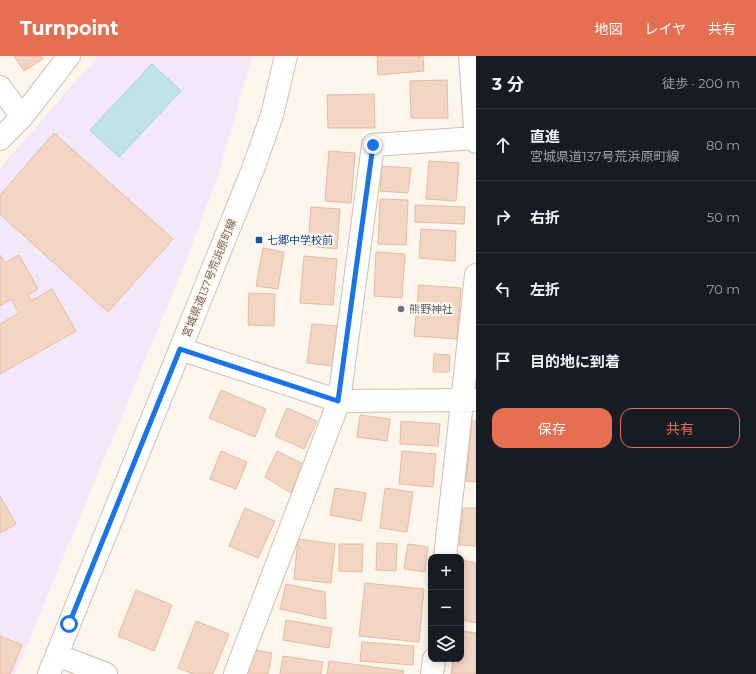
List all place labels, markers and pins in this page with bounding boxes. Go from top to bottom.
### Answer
place label: 七郷中学校前 [267,233,333,247]
marker: 七郷中学校前 [254,235,264,245]
place label: 熊野神社 [409,302,453,316]
marker: 熊野神社 [396,304,406,314]

